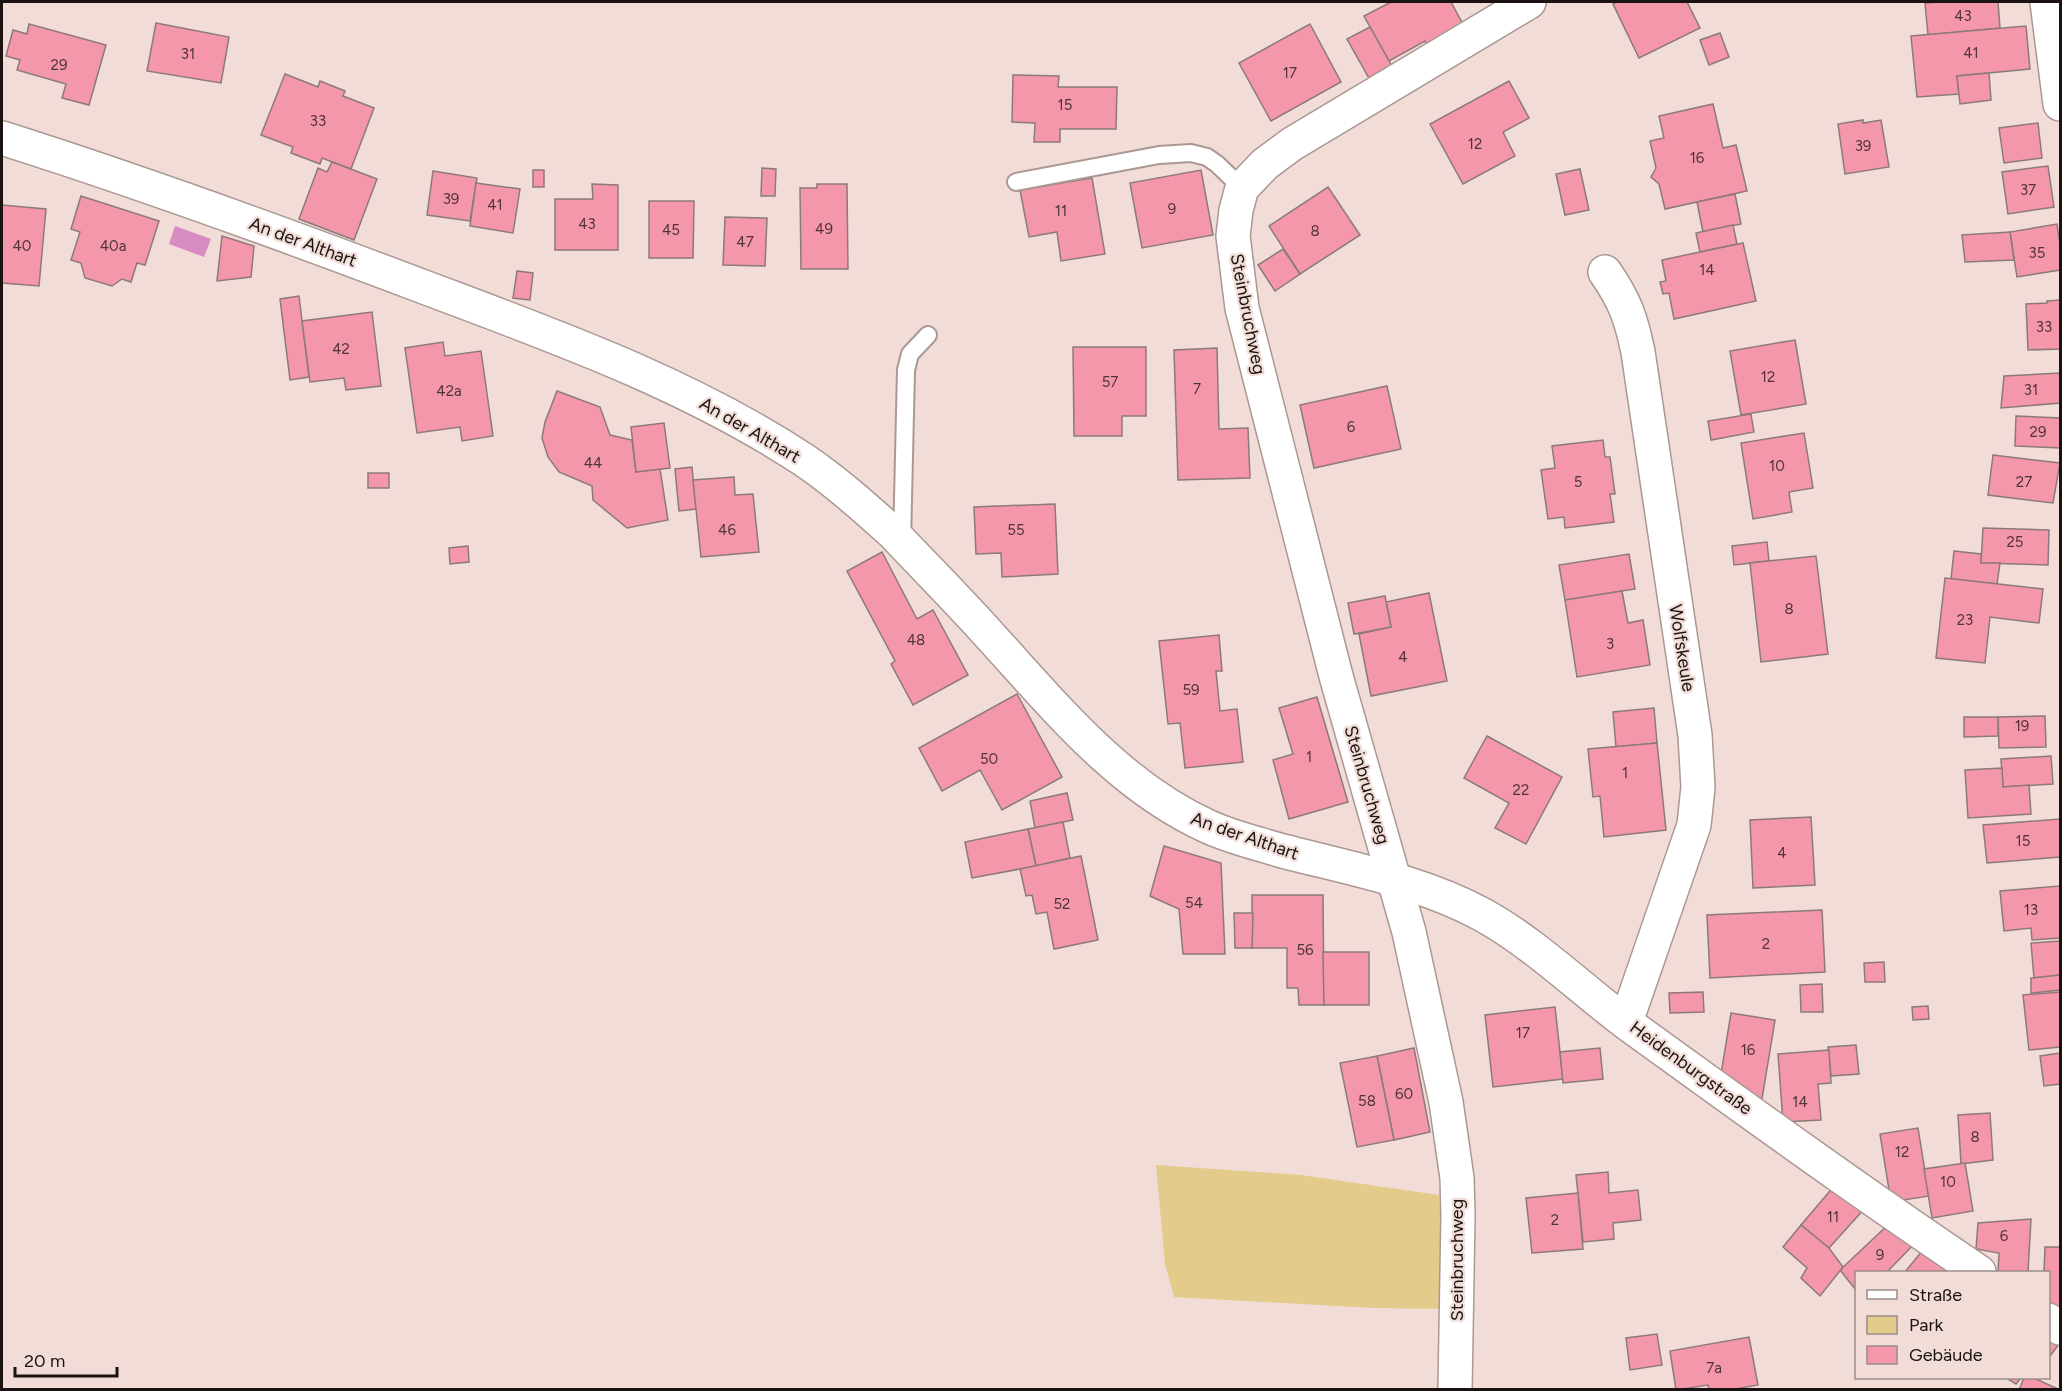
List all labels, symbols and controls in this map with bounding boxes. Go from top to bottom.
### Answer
house number: 43 [1954,7,1972,25]
house number: 41 [1963,44,1979,62]
house number: 31 [181,45,195,63]
house number: 29 [51,56,67,74]
house number: 17 [1283,64,1297,82]
house number: 15 [1058,96,1072,114]
house number: 33 [310,112,326,130]
house number: 12 [1468,135,1482,153]
house number: 39 [1855,137,1871,155]
house number: 16 [1690,149,1705,167]
house number: 37 [2020,181,2036,199]
house number: 39 [443,190,459,208]
house number: 41 [487,196,503,214]
house number: 9 [1168,200,1176,218]
house number: 11 [1055,202,1067,220]
street label: An der Althart [246,212,360,272]
house number: 43 [578,215,596,233]
house number: 49 [815,220,833,238]
house number: 45 [662,221,680,239]
house number: 8 [1310,222,1320,240]
house number: 47 [736,233,754,251]
house number: 40 [13,237,31,255]
house number: 40a [100,237,126,255]
house number: 35 [2029,244,2045,262]
street label: Steinbruchweg [1226,252,1270,376]
house number: 14 [1699,261,1715,279]
house number: 33 [2036,318,2052,336]
house number: 42 [332,340,350,358]
house number: 12 [1761,368,1775,386]
house number: 57 [1102,373,1118,391]
house number: 7 [1193,380,1201,398]
house number: 31 [2024,381,2038,399]
house number: 42a [436,382,462,400]
street label: An der Althart [696,392,804,468]
house number: 6 [1347,418,1356,436]
house number: 29 [2030,423,2046,441]
house number: 44 [584,454,602,472]
house number: 10 [1769,457,1785,475]
house number: 5 [1574,473,1582,491]
house number: 27 [2016,473,2032,491]
house number: 46 [718,521,736,539]
house number: 55 [1007,521,1025,539]
house number: 25 [2006,533,2024,551]
house number: 8 [1784,600,1794,618]
street label: Wolfskeule [1664,603,1700,693]
house number: 23 [1957,611,1973,629]
house number: 48 [907,631,925,649]
house number: 3 [1606,635,1614,653]
house number: 4 [1398,648,1408,666]
house number: 59 [1182,681,1200,699]
house number: 19 [2015,717,2029,735]
street label: Steinbruchweg [1340,723,1394,847]
house number: 1 [1306,748,1312,766]
house number: 50 [980,750,998,768]
house number: 1 [1622,764,1628,782]
house number: 22 [1513,781,1529,799]
street label: An der Althart [1188,807,1302,865]
house number: 15 [2016,832,2030,850]
house number: 4 [1777,844,1787,862]
house number: 54 [1185,894,1203,912]
house number: 52 [1053,895,1071,913]
house number: 13 [2024,901,2038,919]
house number: 2 [1762,935,1770,953]
house number: 56 [1296,941,1314,959]
street label: Heidenburgstraße [1626,1016,1757,1120]
house number: 17 [1516,1024,1530,1042]
house number: 16 [1741,1041,1756,1059]
house number: 60 [1395,1085,1413,1103]
house number: 58 [1358,1092,1376,1110]
house number: 14 [1792,1093,1808,1111]
house number: 8 [1970,1128,1980,1146]
house number: 12 [1895,1143,1909,1161]
house number: 10 [1940,1173,1956,1191]
street label: Steinbruchweg [1446,1199,1468,1321]
house number: 11 [1827,1208,1839,1226]
house number: 2 [1551,1211,1559,1229]
house number: 6 [2000,1227,2009,1245]
house number: 9 [1876,1246,1884,1264]
legend [1855,1271,2050,1379]
text: Straße [1909,1284,1962,1306]
text: Park [1909,1314,1944,1336]
scale bar [15,1340,117,1378]
text: Gebäude [1909,1344,1983,1366]
text: 20 m [24,1350,65,1372]
house number: 7a [1706,1359,1722,1377]

